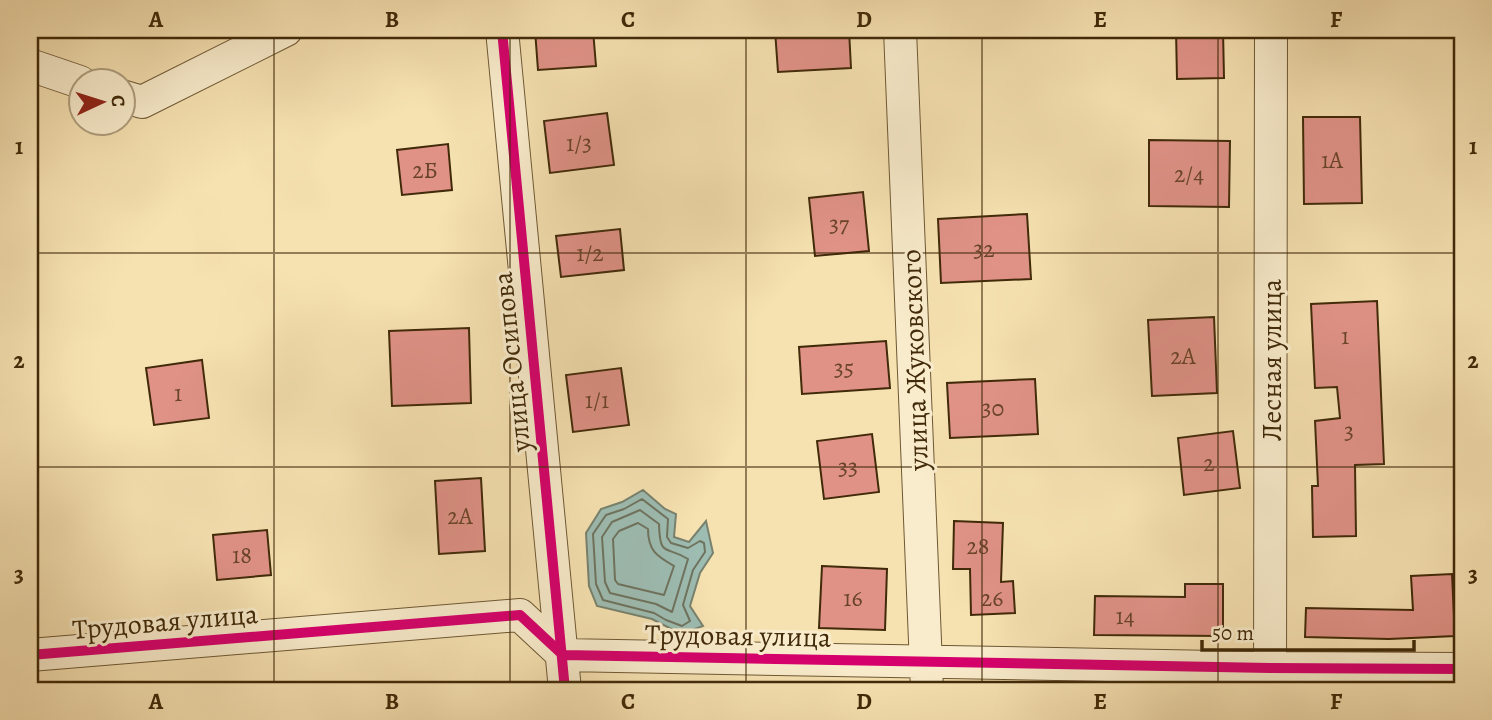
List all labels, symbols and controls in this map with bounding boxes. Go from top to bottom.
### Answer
text: A [148,4,164,35]
text: B [385,4,399,35]
text: C [621,4,635,35]
text: D [856,4,872,35]
text: E [1093,4,1107,35]
text: F [1330,4,1343,35]
north arrow [66,66,136,136]
text: С [105,94,131,108]
house number: 1/3 [566,127,592,159]
text: 1 [15,131,23,162]
text: 1 [1469,131,1477,162]
house number: 1А [1321,144,1344,176]
house number: 2Б [412,154,438,186]
house number: 2/4 [1174,158,1204,190]
house number: 37 [829,208,850,240]
house number: 32 [973,233,995,265]
house number: 1/2 [576,237,604,269]
street label: улица Жуковского [892,248,938,473]
street label: улица Осипова [484,270,540,455]
street label: Лесная улица [1253,279,1291,441]
house number: 1 [1341,320,1349,352]
house number: 2А [1170,340,1197,372]
text: 2 [13,345,25,376]
text: 2 [1467,345,1479,376]
house number: 35 [834,352,854,384]
house number: 1 [174,377,182,409]
house number: 1/1 [585,384,609,416]
house number: 30 [982,392,1004,424]
house number: 3 [1344,415,1354,447]
house number: 2 [1203,447,1215,479]
house number: 33 [838,451,858,483]
house number: 2А [447,500,474,532]
house number: 28 [966,530,990,562]
house number: 18 [232,539,252,571]
text: 3 [14,559,24,590]
text: 3 [1468,559,1478,590]
house number: 16 [843,582,863,614]
house number: 26 [981,582,1003,614]
street label: Трудовая улица [71,595,260,649]
house number: 14 [1115,600,1135,632]
scale bar [1202,608,1413,652]
street label: Трудовая улица [645,615,831,657]
text: 50 m [1212,619,1254,647]
text: A [148,686,164,717]
text: B [385,686,399,717]
text: C [621,686,635,717]
text: D [856,686,872,717]
text: E [1093,686,1107,717]
text: F [1330,686,1343,717]

